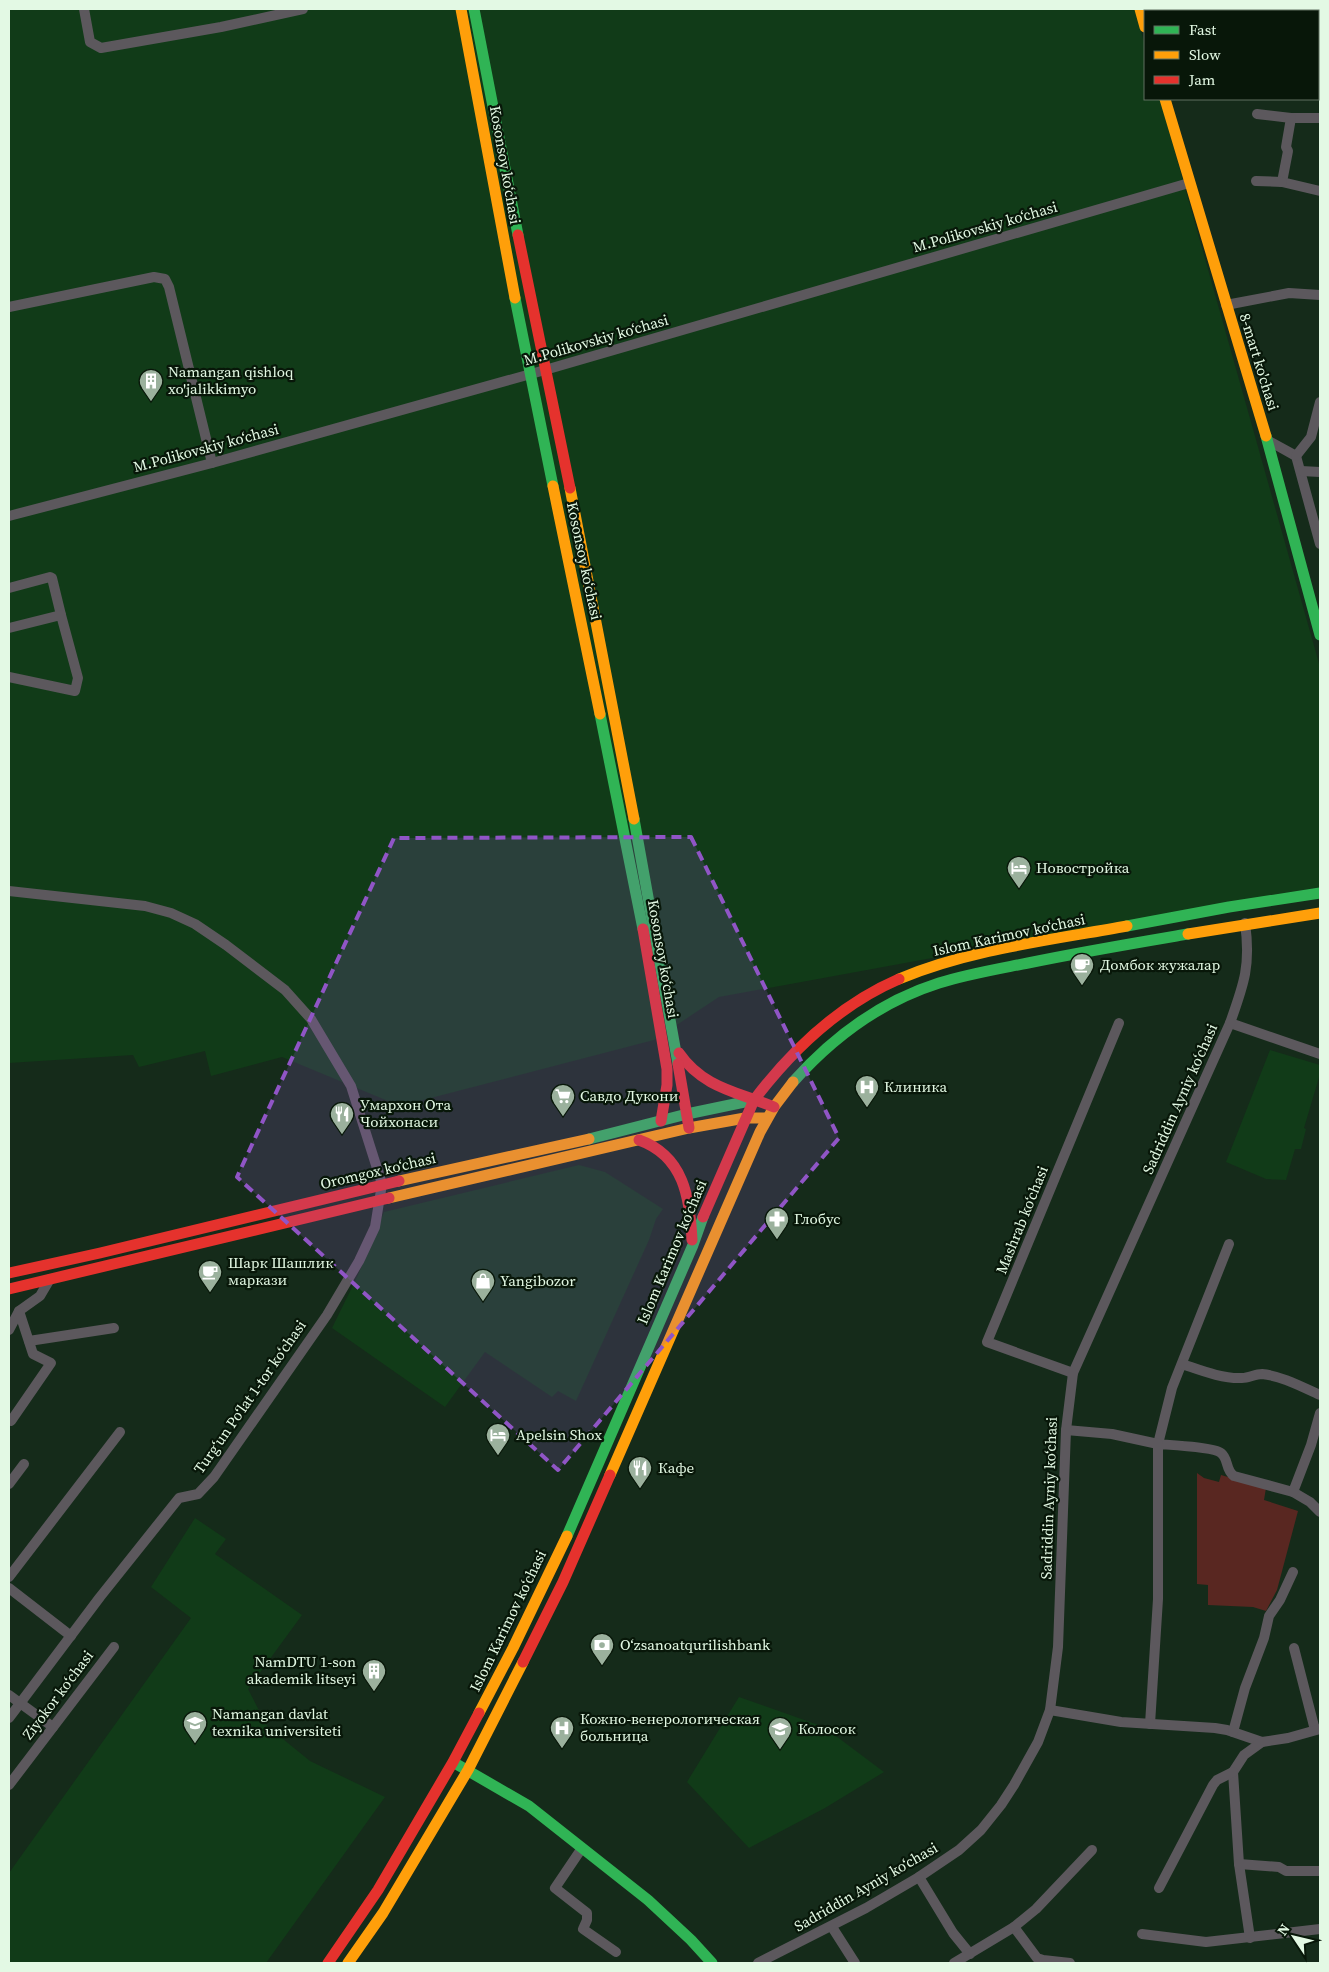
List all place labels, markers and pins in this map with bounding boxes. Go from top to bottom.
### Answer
place label: Namangan qishloq xo'jalikkimyo [168,361,294,399]
building icon: Namangan qishloq xo'jalikkimyo [138,368,164,402]
hotel icon: Новостройка [1006,855,1032,889]
place label: Новостройка [1036,857,1130,878]
cafe icon: Домбок жужалар [1069,952,1095,986]
place label: Домбок жужалар [1100,954,1220,975]
hospital icon: Клиника [854,1074,880,1108]
place label: Клиника [884,1076,947,1097]
supermarket icon: Савдо Дукони [550,1083,576,1117]
place label: Савдо Дукони [580,1085,679,1106]
place label: Умархон Ота Чойхонаси [360,1094,451,1132]
restaurant icon: Умархон Ота Чойхонаси [329,1101,355,1135]
pharmacy icon: Глобус [764,1206,790,1240]
place label: Глобус [794,1208,841,1229]
place label: Шарк Шашлик маркази [228,1252,334,1290]
cafe icon: Шарк Шашлик маркази [197,1259,223,1293]
shop icon: Yangibozor [470,1268,496,1302]
place label: Yangibozor [500,1270,576,1291]
hotel icon: Apelsin Shox [485,1422,511,1456]
place label: Apelsin Shox [516,1424,602,1445]
restaurant icon: Кафе [627,1455,653,1489]
place label: Кафе [658,1457,694,1478]
bank icon: Oʻzsanoatqurilishbank [589,1632,615,1666]
place label: Oʻzsanoatqurilishbank [620,1634,771,1655]
place label: NamDTU 1-son akademik litseyi [247,1651,356,1689]
building icon: NamDTU 1-son akademik litseyi [361,1658,387,1692]
place label: Namangan davlat texnika universiteti [212,1703,341,1741]
place label: Кожно-венерологическая больница [580,1708,760,1746]
school or university icon: Namangan davlat texnika universiteti [182,1710,208,1744]
hospital icon: Кожно-венерологическая больница [549,1715,575,1749]
school or university icon: Колосок [767,1716,793,1750]
place label: Колосок [798,1718,857,1739]

